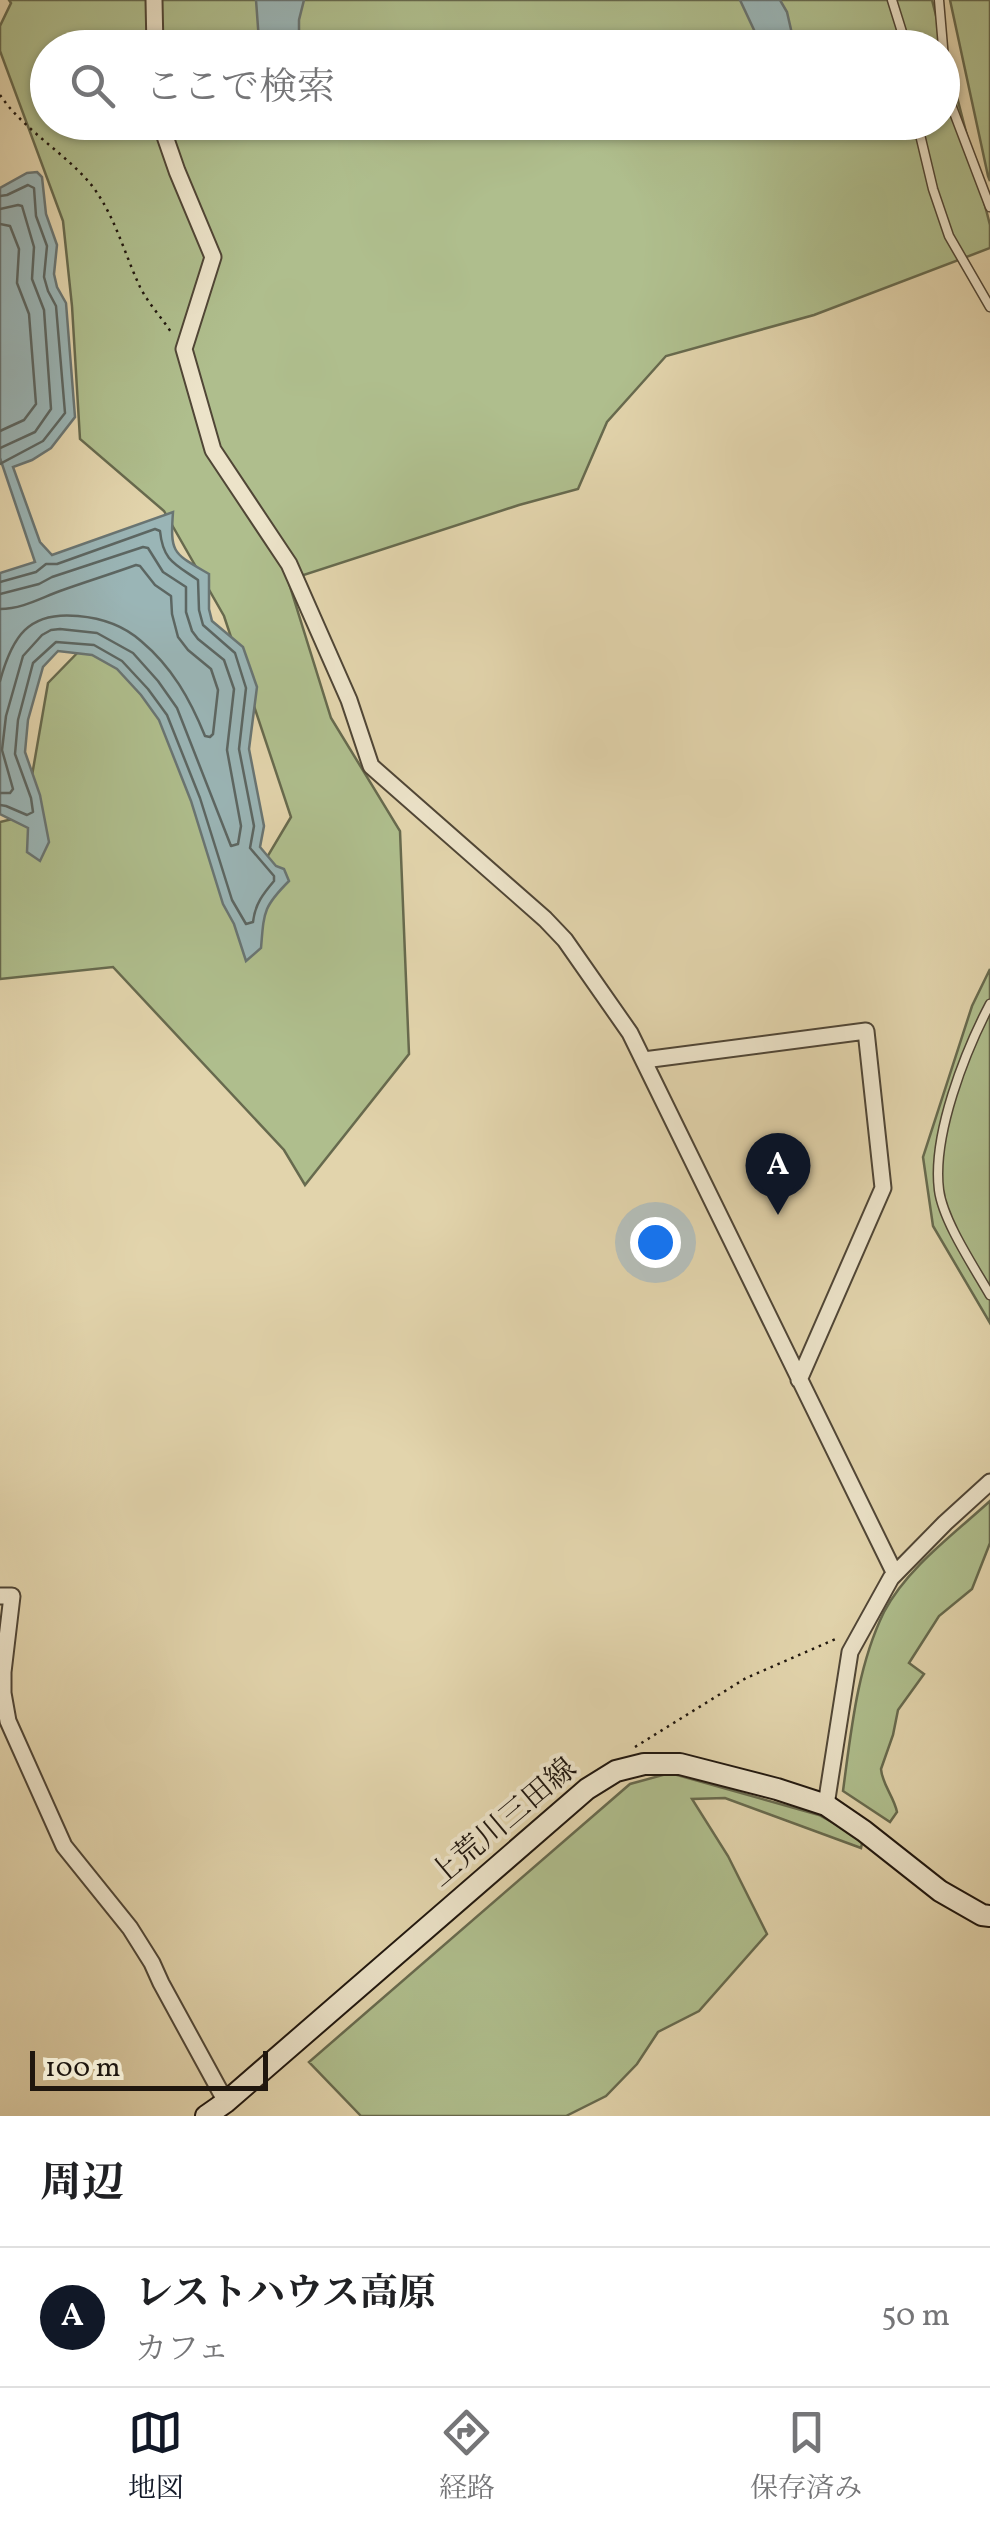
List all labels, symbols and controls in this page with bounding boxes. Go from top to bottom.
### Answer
search box [30,30,960,140]
icon: search [65,58,120,113]
text: ここで検索 [145,63,335,116]
pin: A [746,1132,810,1215]
your location [630,1217,681,1268]
street label: 上荒川三田線 [422,1749,586,1897]
scale bar [30,2046,268,2090]
text: 100 m [45,2049,120,2088]
text: 周辺 [40,2156,124,2215]
text: レストハウス高原 [135,2269,436,2322]
text: A [61,2295,84,2339]
text: 50 m [881,2295,950,2339]
text: カフェ [135,2329,229,2373]
tab: 地図 [128,2405,184,2509]
tab: 経路 [439,2405,495,2509]
tab: 保存済み [750,2405,862,2509]

